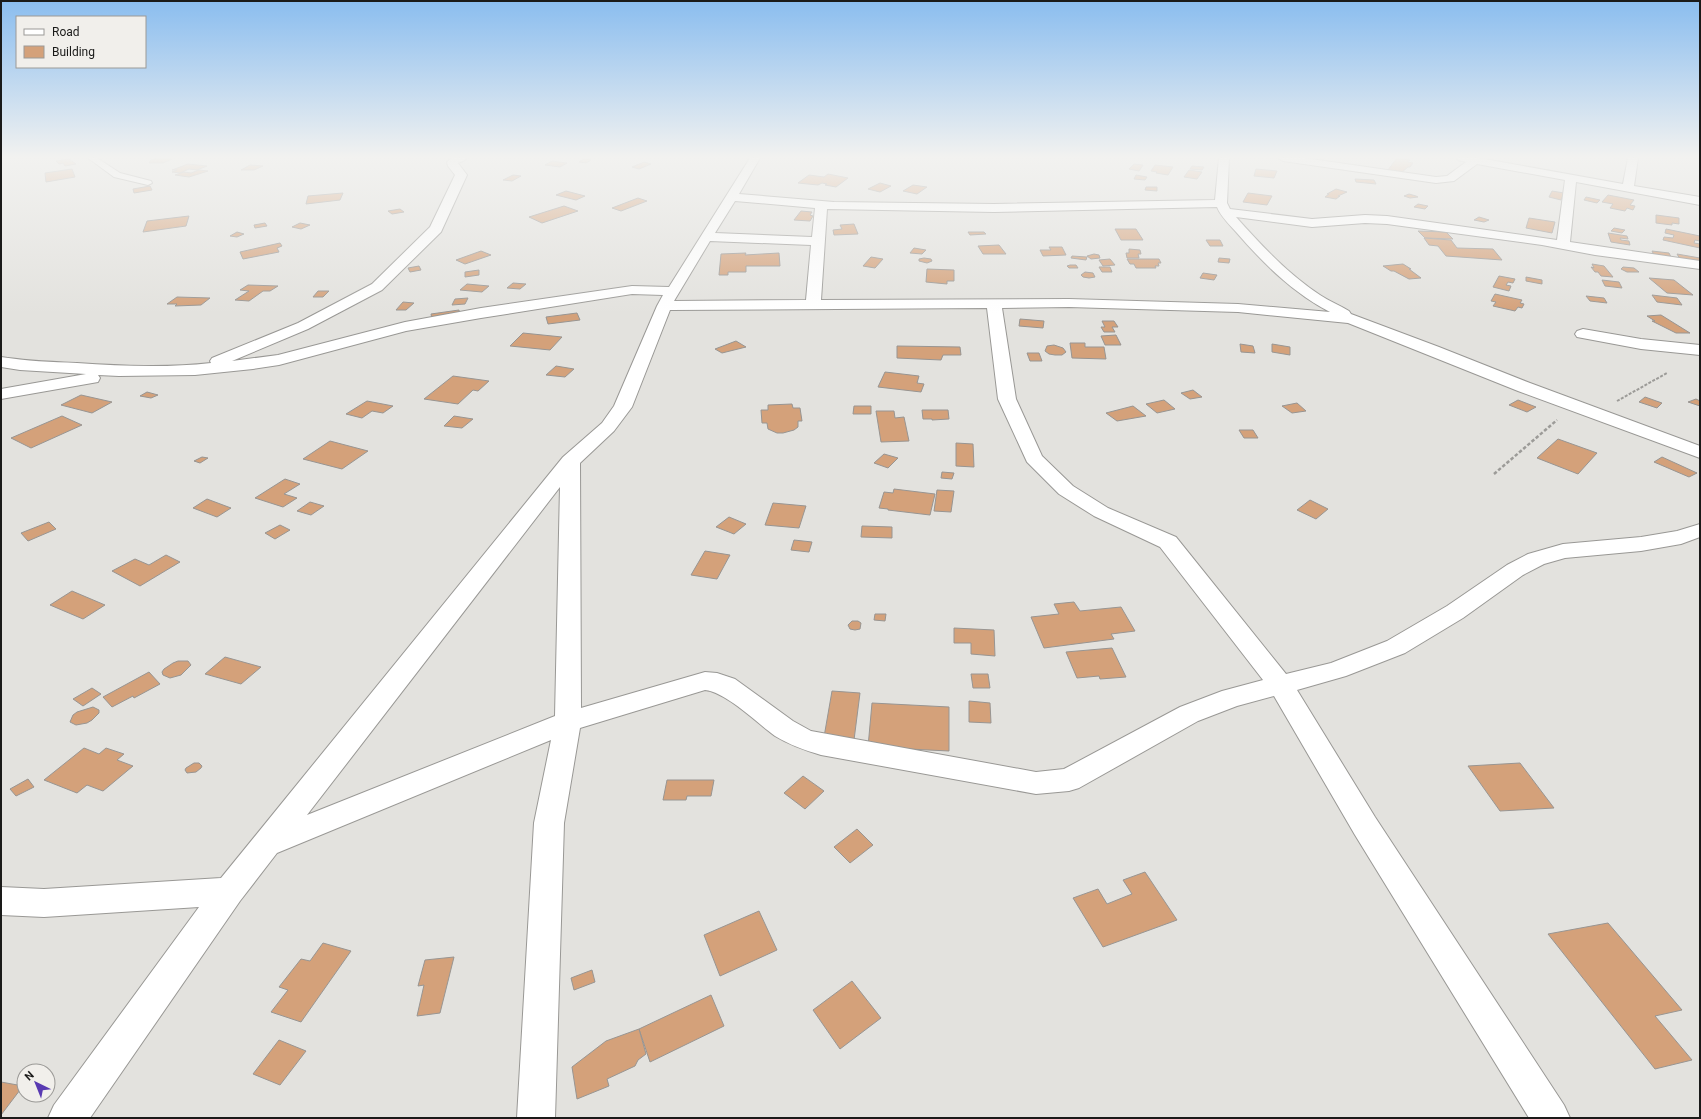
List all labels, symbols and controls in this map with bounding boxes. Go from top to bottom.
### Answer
legend [16,16,146,68]
text: Road [52,25,80,39]
text: Building [52,45,95,59]
north arrow [16,1063,56,1103]
text: N [22,1068,37,1083]

